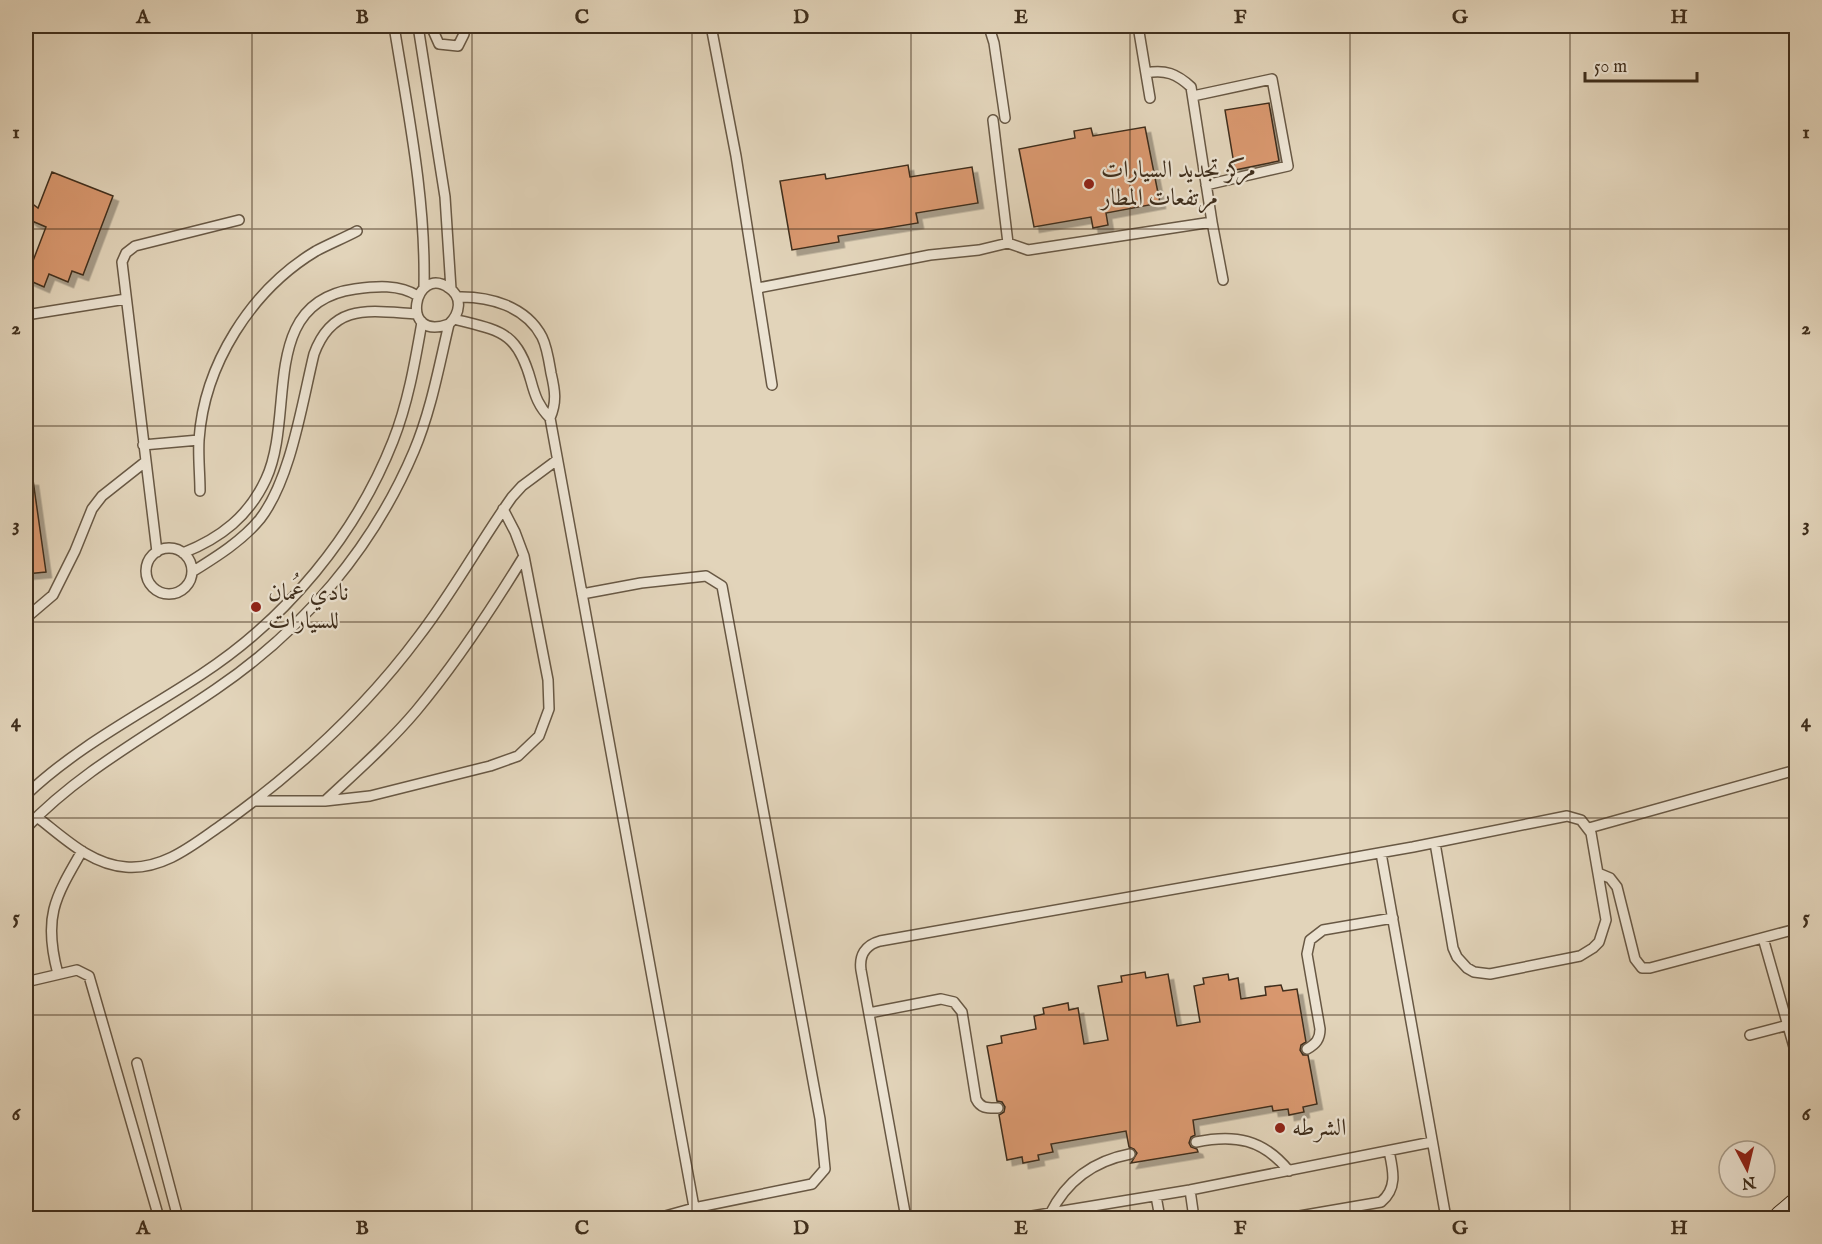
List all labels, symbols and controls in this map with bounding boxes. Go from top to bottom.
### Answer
text: A [135,5,151,30]
text: B [355,5,369,30]
text: C [575,5,589,30]
text: D [793,5,809,30]
text: E [1014,5,1028,30]
text: F [1234,5,1247,30]
text: G [1452,5,1469,30]
text: H [1670,5,1688,30]
scale bar [1585,45,1698,83]
text: 50 m [1594,56,1627,79]
text: 1 [12,120,20,145]
text: 1 [1802,120,1810,145]
place label: مركز تجديد السيارات مرتفعات المطار [1099,155,1256,214]
marker: مركز تجديد السيارات مرتفعات المطار [1082,177,1096,191]
text: 2 [11,316,21,341]
text: 2 [1801,316,1811,341]
text: 3 [12,513,20,538]
text: 3 [1802,513,1810,538]
place label: نادي عُمان للسيارات [268,572,349,637]
marker: نادي عُمان للسيارات [249,600,263,614]
text: 4 [11,709,22,734]
text: 4 [1801,709,1812,734]
text: 5 [12,905,20,930]
text: 5 [1802,905,1810,930]
text: 6 [12,1102,22,1127]
text: 6 [1802,1102,1812,1127]
place label: الشرطه [1292,1113,1347,1144]
marker: الشرطه [1273,1121,1287,1135]
north arrow [1717,1139,1777,1199]
text: N [1740,1171,1758,1193]
text: A [135,1216,151,1241]
text: B [355,1216,369,1241]
text: C [575,1216,589,1241]
text: D [793,1216,809,1241]
text: E [1014,1216,1028,1241]
text: F [1234,1216,1247,1241]
text: G [1452,1216,1469,1241]
text: H [1670,1216,1688,1241]

